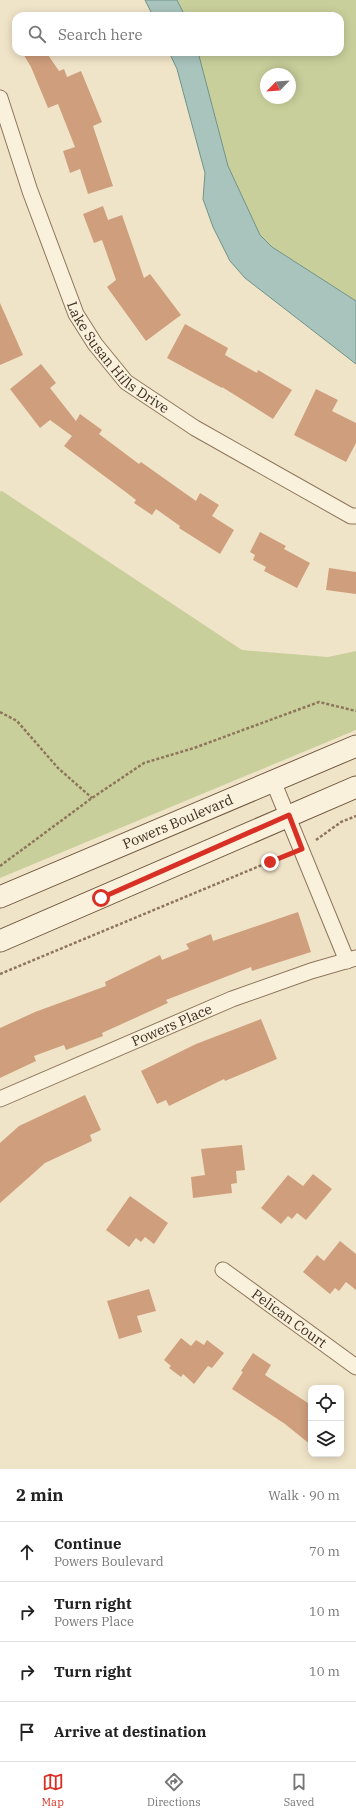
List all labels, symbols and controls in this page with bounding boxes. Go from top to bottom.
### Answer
search box [12,12,344,56]
icon: search [26,23,48,45]
text: Search here [58,25,143,44]
north arrow [260,68,296,104]
street label: Lake Susan Hills Drive [63,299,173,417]
street label: Powers Boulevard [120,790,236,853]
route end [261,853,279,871]
route start [92,889,110,907]
street label: Powers Place [129,1000,215,1050]
street label: Pelican Court [248,1285,330,1352]
map controls [308,1385,344,1457]
button: locate [308,1385,344,1421]
button: layers [308,1421,344,1457]
text: 2 min [16,1484,64,1506]
text: Walk · 90 m [268,1487,340,1504]
text: Continue [54,1534,121,1553]
icon: ahead [16,1541,38,1563]
text: 70 m [309,1543,340,1560]
text: Powers Boulevard [54,1553,164,1570]
text: Turn right [54,1594,132,1613]
icon: right [16,1601,38,1623]
text: 10 m [309,1603,340,1620]
text: Powers Place [54,1613,134,1630]
icon: right [16,1661,38,1683]
text: Turn right [54,1662,132,1681]
text: 10 m [309,1663,340,1680]
icon: arrive [16,1721,38,1743]
text: Arrive at destination [54,1722,206,1741]
tab: Map [42,1771,64,1809]
tab: Directions [147,1771,201,1809]
tab: Saved [284,1771,314,1809]

